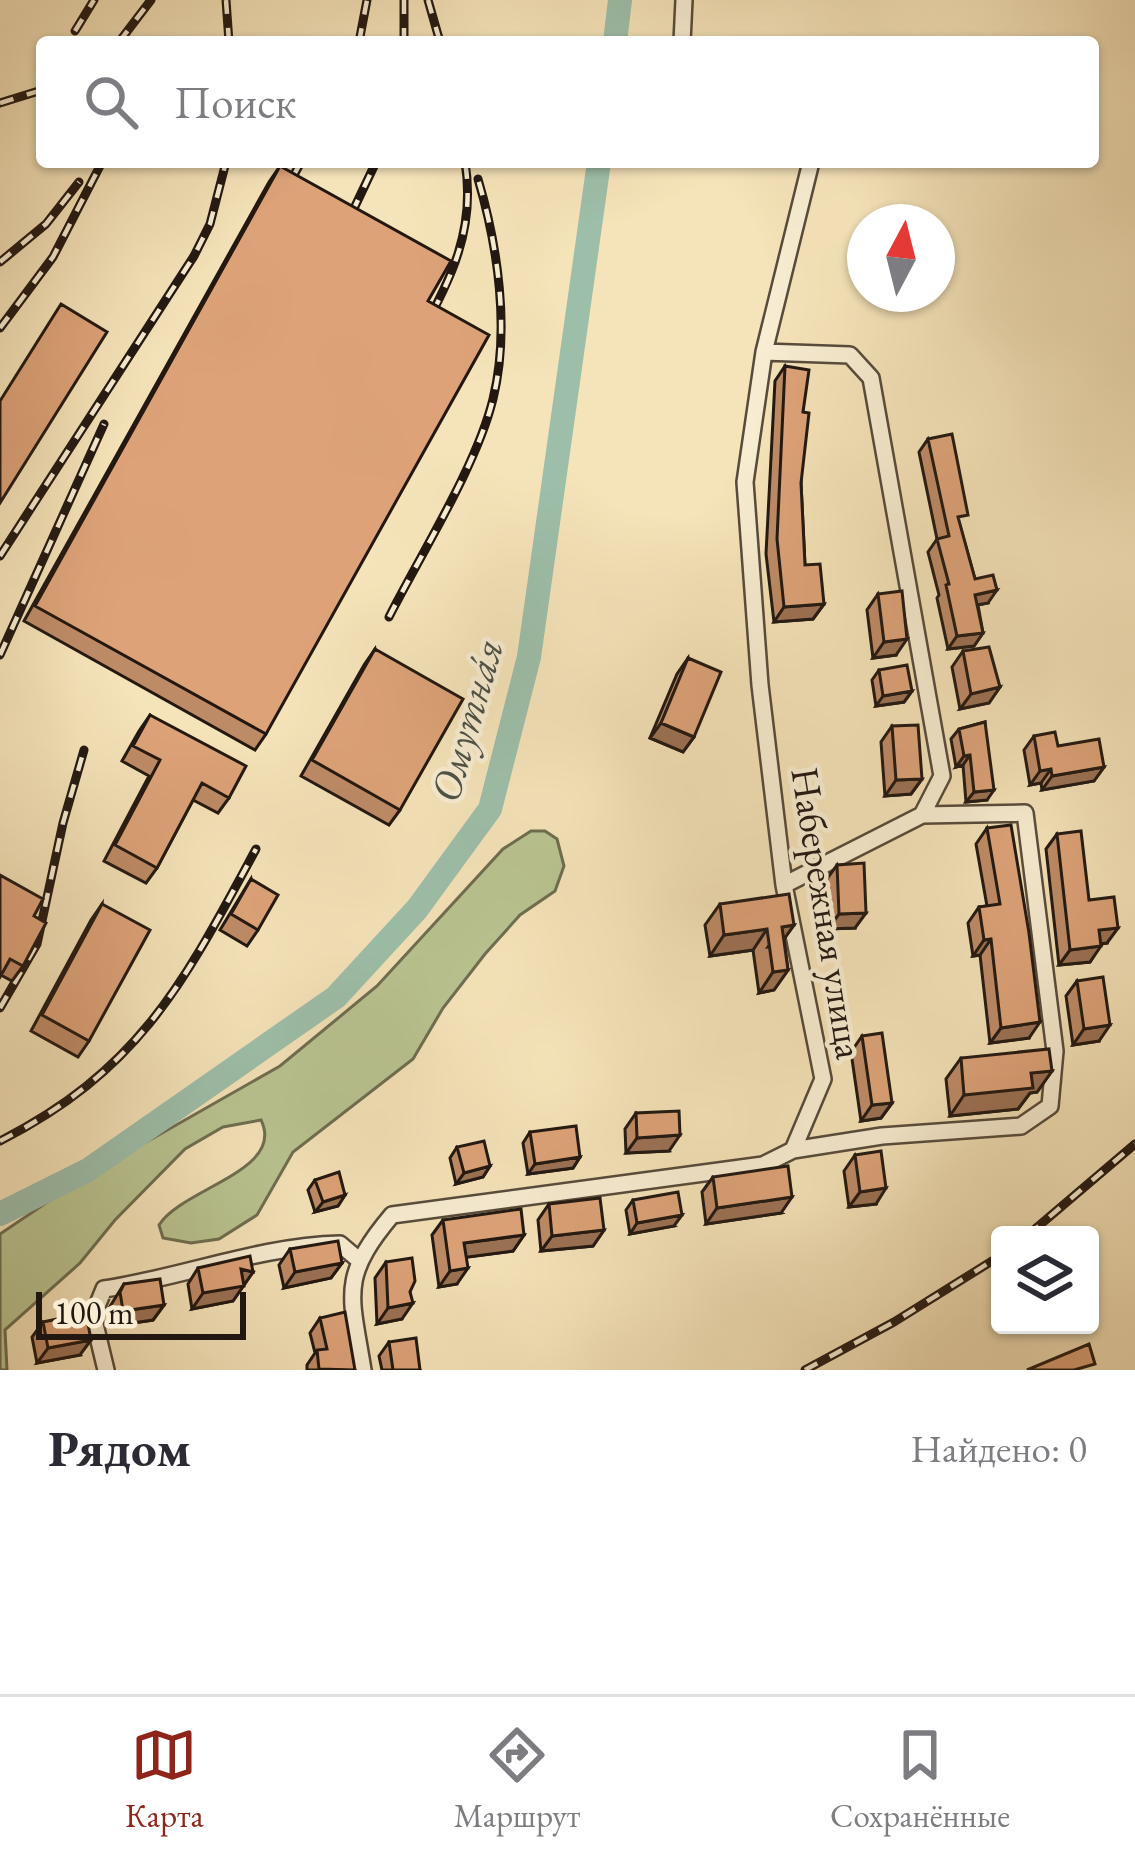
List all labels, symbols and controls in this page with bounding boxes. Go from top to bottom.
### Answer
search box [36,36,1099,168]
icon: search [78,69,144,135]
text: Поиск [174,73,296,131]
north arrow [847,204,955,312]
water label: Омутна́я [417,632,516,808]
street label: Набережная улица [779,764,876,1063]
map controls [991,1226,1099,1334]
button: layers [991,1226,1099,1334]
scale bar [36,1286,246,1339]
text: 100 m [54,1291,134,1334]
text: Рядом [48,1415,191,1481]
text: Найдено: 0 [910,1423,1087,1474]
tab: Карта [125,1722,204,1837]
tab: Маршрут [454,1722,580,1837]
tab: Сохранённые [830,1722,1010,1837]

